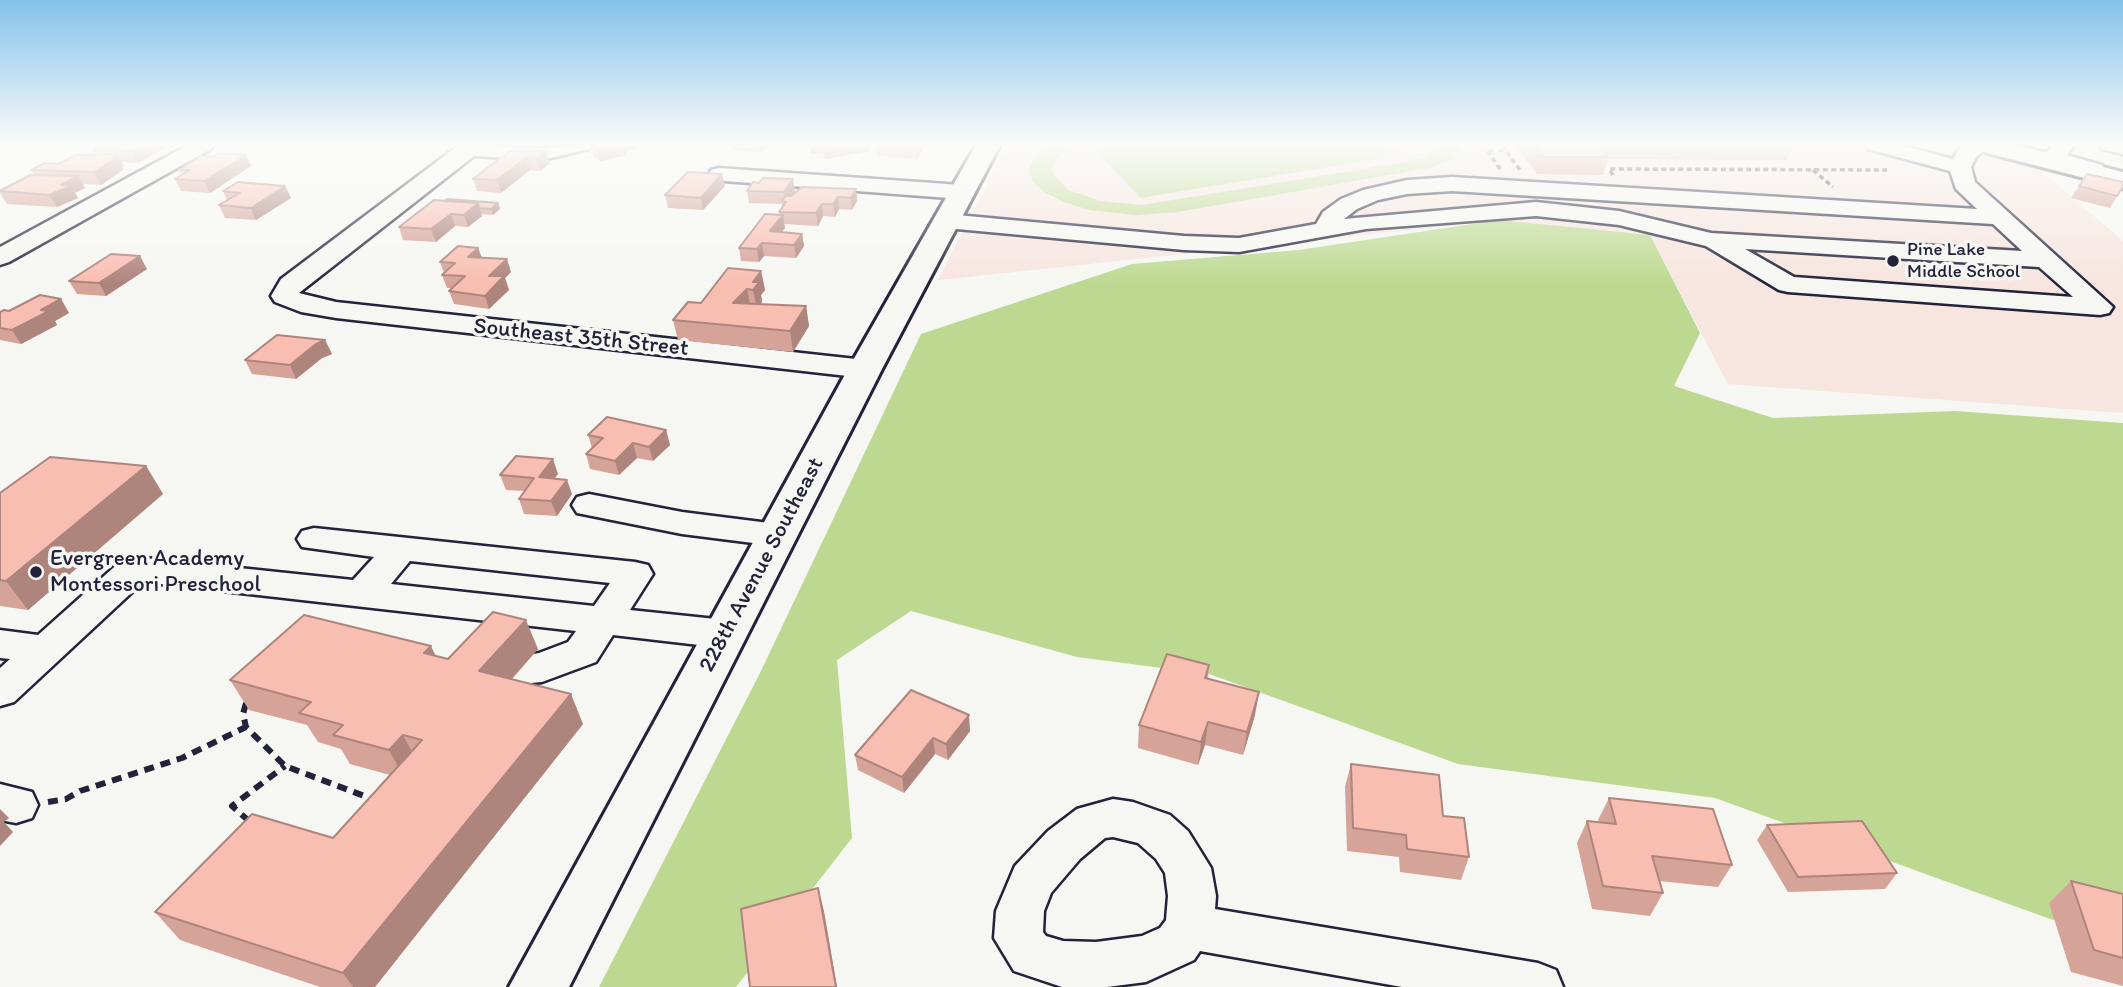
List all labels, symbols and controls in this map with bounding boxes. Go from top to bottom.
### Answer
place label: Pine Lake Middle School [1907,239,2020,283]
marker: Pine Lake Middle School [1885,253,1901,269]
street label: Southeast 35th Street [472,313,690,363]
street label: 228th Avenue Southeast [694,453,830,677]
place label: Evergreen Academy Montessori Preschool [50,545,261,599]
marker: Evergreen Academy Montessori Preschool [28,564,44,580]

